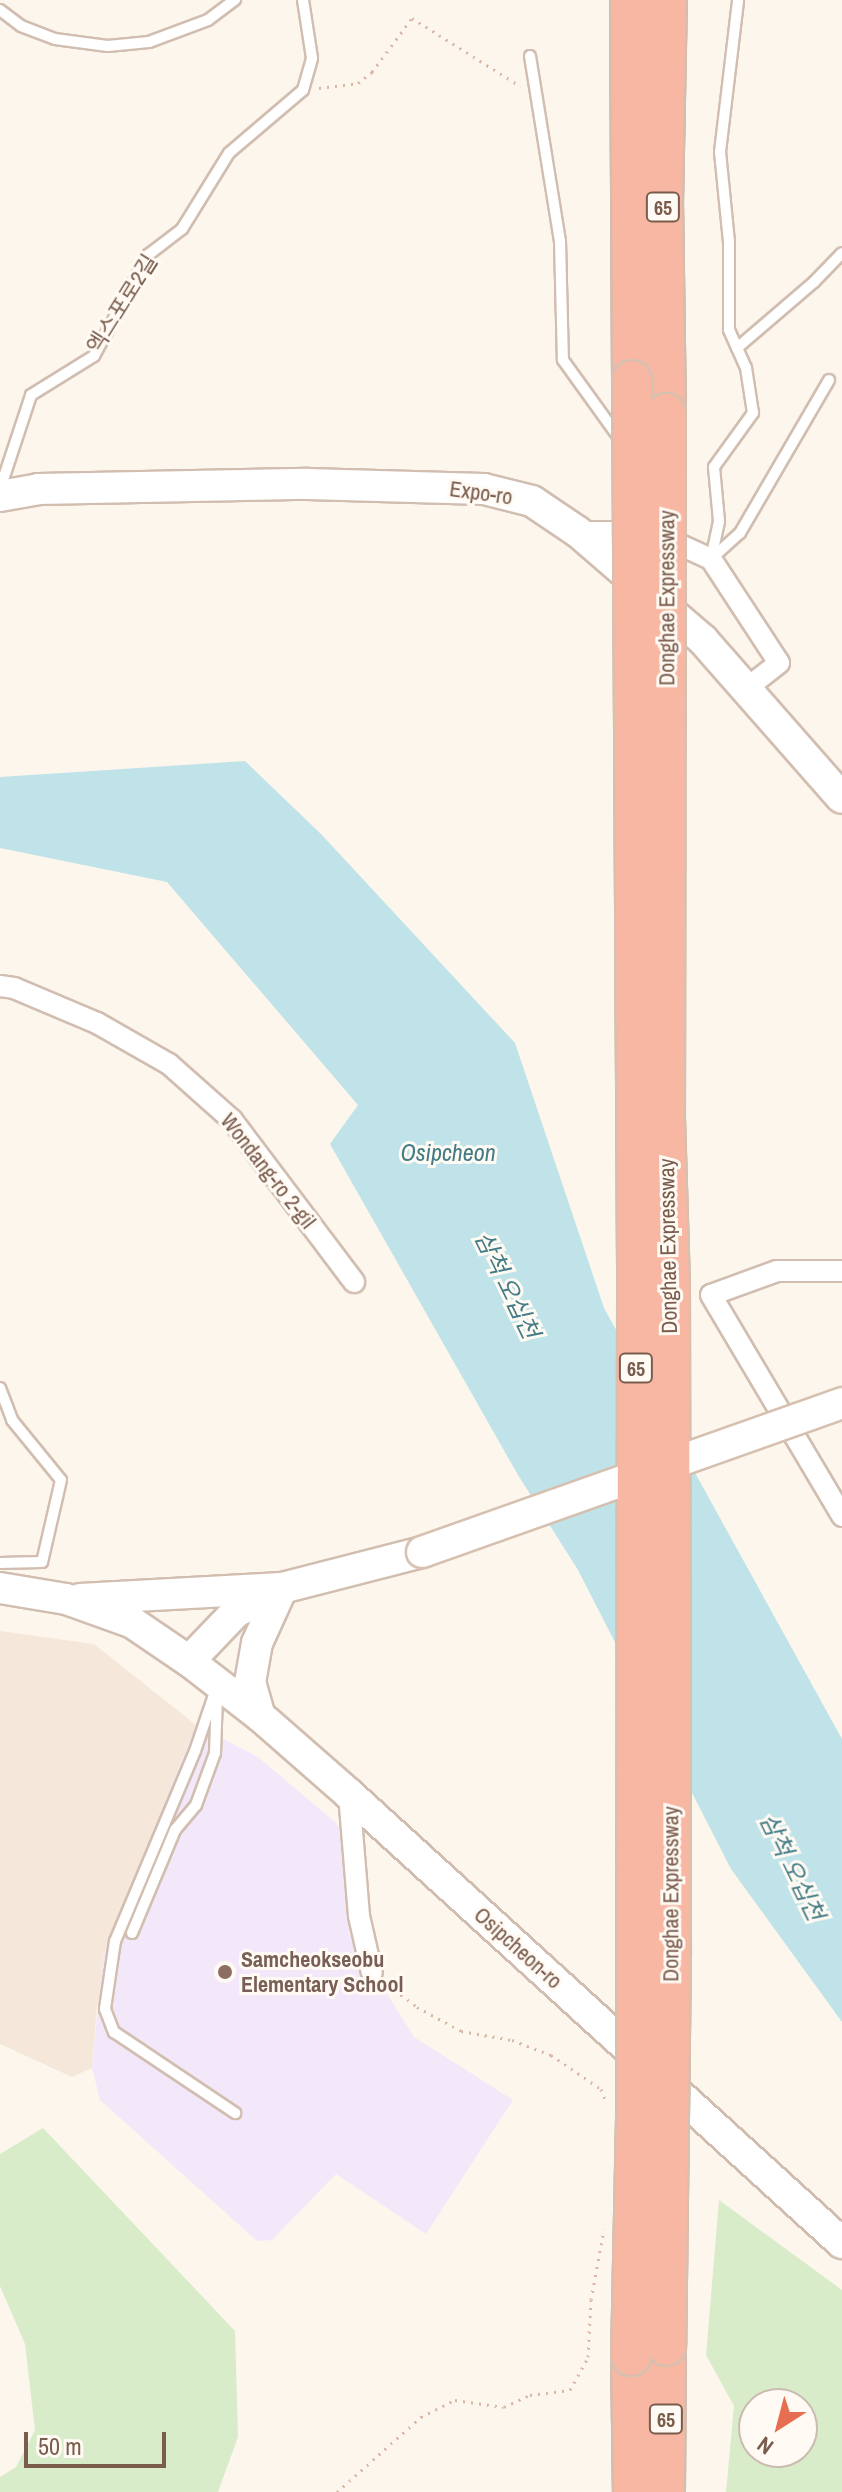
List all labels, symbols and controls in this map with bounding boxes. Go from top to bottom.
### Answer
road number: 65 [645,191,681,223]
street label: 엑스포로2길 [81,250,163,358]
street label: Expo-ro [448,476,514,510]
street label: Donghae Expressway [654,510,680,686]
street label: Wondang-ro 2-gil [215,1108,321,1234]
water label: Osipcheon [400,1139,496,1167]
street label: Donghae Expressway [653,1158,683,1334]
water label: 삼척 오십천 [469,1227,545,1343]
road number: 65 [618,1352,654,1384]
street label: Donghae Expressway [658,1806,684,1982]
water label: 삼척 오십천 [754,1809,830,1925]
street label: Osipcheon-ro [469,1902,567,1994]
place label: Samcheokseobu Elementary School [241,1946,403,1998]
marker: Samcheokseobu Elementary School [216,1963,234,1981]
north arrow [738,2388,818,2468]
road number: 65 [648,2403,684,2435]
scale bar [28,2416,170,2466]
text: 50 m [38,2430,82,2462]
text: N [751,2430,779,2462]

